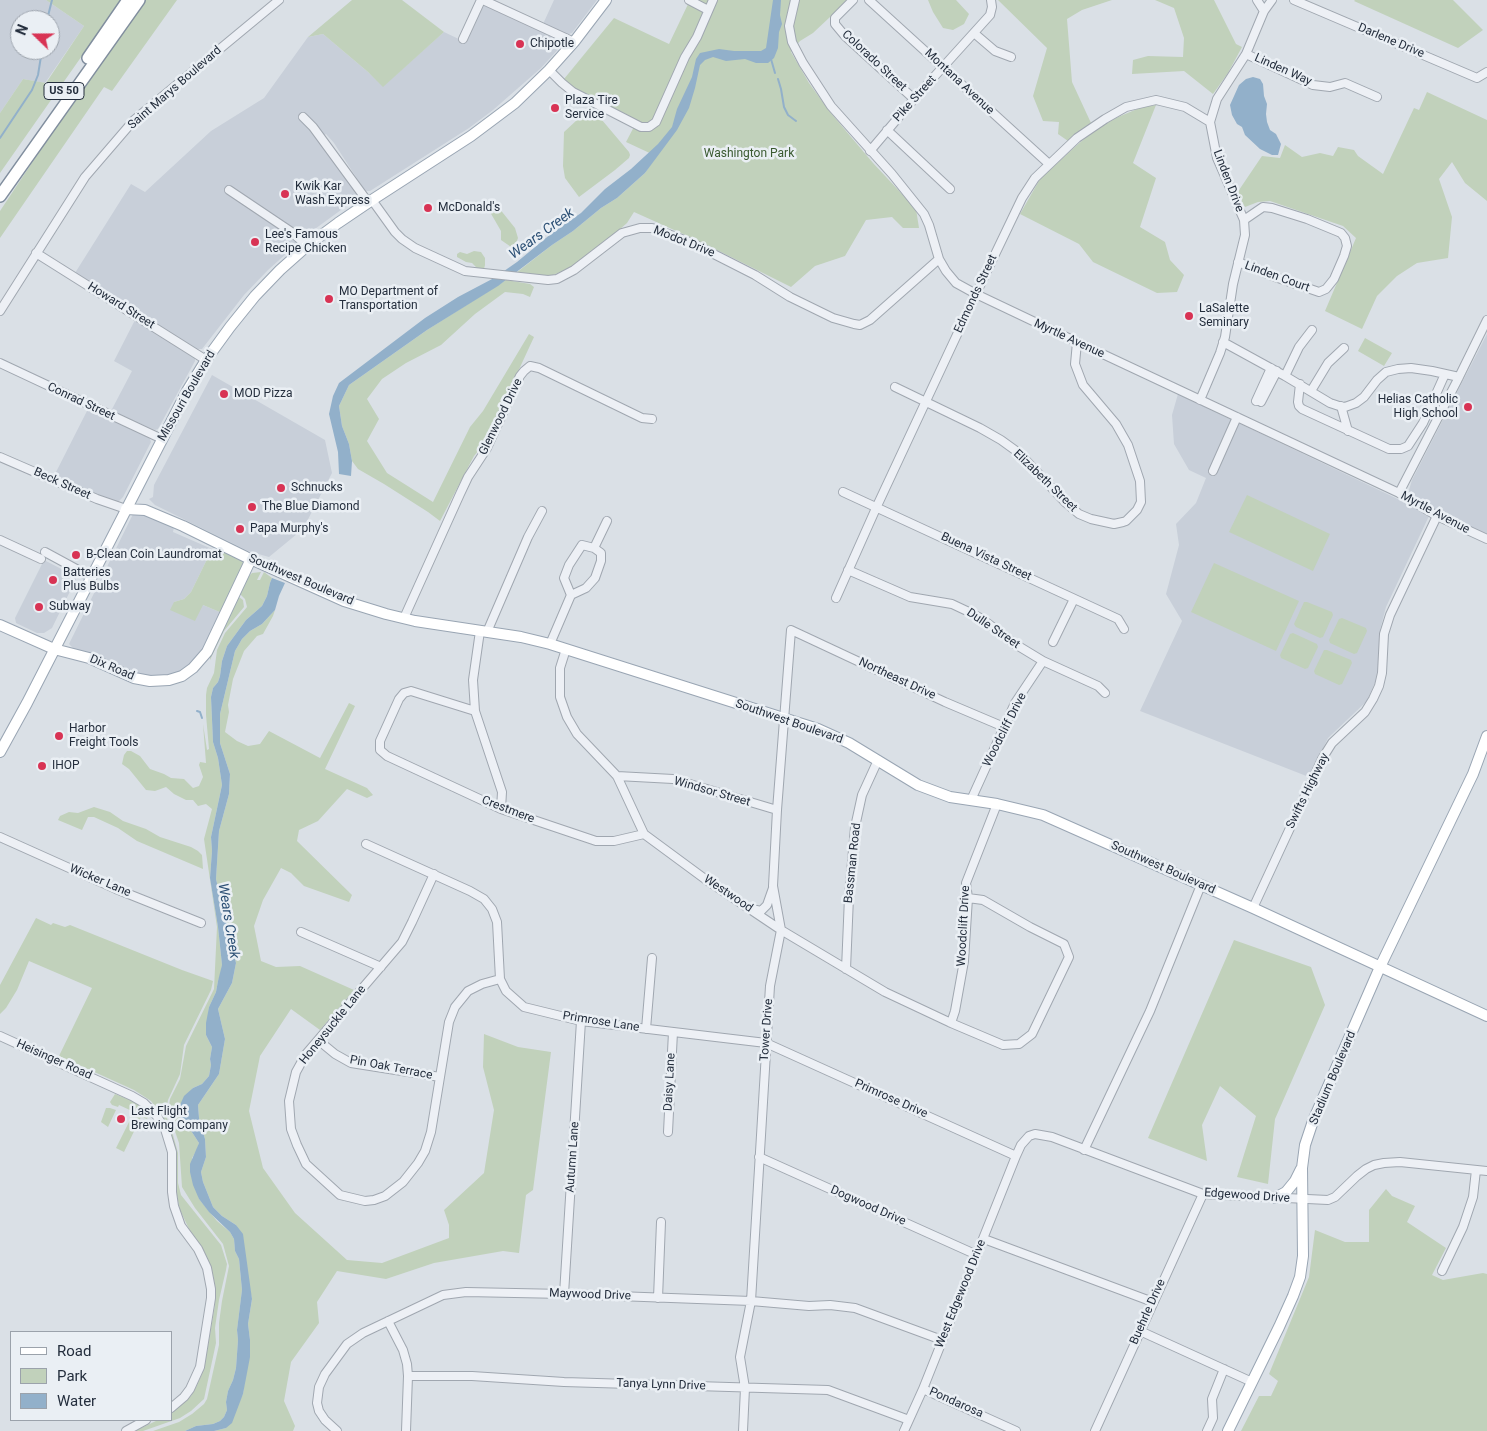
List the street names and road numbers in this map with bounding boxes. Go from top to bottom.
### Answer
street label: Darlene Drive [1356,21,1426,61]
street label: Colorado Street [839,27,909,95]
street label: Saint Marys Boulevard [125,43,225,133]
street label: Montana Avenue [921,46,997,118]
street label: Linden Way [1252,51,1314,89]
street label: Pike Street [890,73,940,125]
road number: US 50 [44,82,84,100]
street label: Linden Drive [1210,148,1246,214]
street label: Modot Drive [651,223,717,261]
street label: Edmonds Street [951,252,1001,336]
street label: Linden Court [1242,259,1312,295]
street label: Howard Street [85,280,157,332]
street label: Myrtle Avenue [1032,316,1106,362]
street label: Missouri Boulevard [155,348,219,444]
street label: Glenwood Drive [476,376,526,458]
street label: Conrad Street [45,380,117,424]
street label: Elizabeth Street [1010,447,1080,515]
street label: Beck Street [31,465,93,503]
street label: Myrtle Avenue [1398,489,1472,537]
street label: Buena Vista Street [938,530,1034,584]
street label: Southwest Boulevard [246,551,356,609]
street label: Dulle Street [964,606,1022,652]
street label: Dix Road [87,652,137,684]
street label: Northeast Drive [856,655,938,703]
street label: Woodcliff Drive [980,691,1030,769]
street label: Southwest Boulevard [733,697,845,747]
street label: Swifts Highway [1283,751,1333,831]
street label: Windsor Street [672,774,752,810]
street label: Crestmere [480,793,536,827]
street label: Bassman Road [842,822,864,904]
street label: Southwest Boulevard [1109,839,1217,897]
street label: Wicker Lane [67,862,133,900]
street label: Westwood [701,872,755,916]
street label: Woodclift Drive [955,885,973,967]
street label: Honeysuckle Lane [297,983,369,1067]
street label: Tower Drive [758,998,776,1062]
street label: Primrose Lane [562,1009,640,1035]
street label: Stadium Boulevard [1307,1029,1359,1127]
street label: Heisinger Road [14,1037,94,1083]
street label: Pin Oak Terrace [348,1053,434,1083]
street label: Daisy Lane [661,1053,679,1111]
street label: Primrose Drive [852,1076,930,1122]
street label: Autumn Lane [563,1121,583,1193]
street label: Dogwood Drive [828,1183,908,1229]
street label: Edgewood Drive [1204,1186,1290,1206]
street label: West Edgewood Drive [933,1238,989,1350]
street label: Buehrle Drive [1127,1277,1169,1347]
street label: Maywood Drive [549,1286,631,1304]
street label: Tanya Lynn Drive [616,1376,706,1394]
street label: Pondarosa [927,1385,985,1421]

